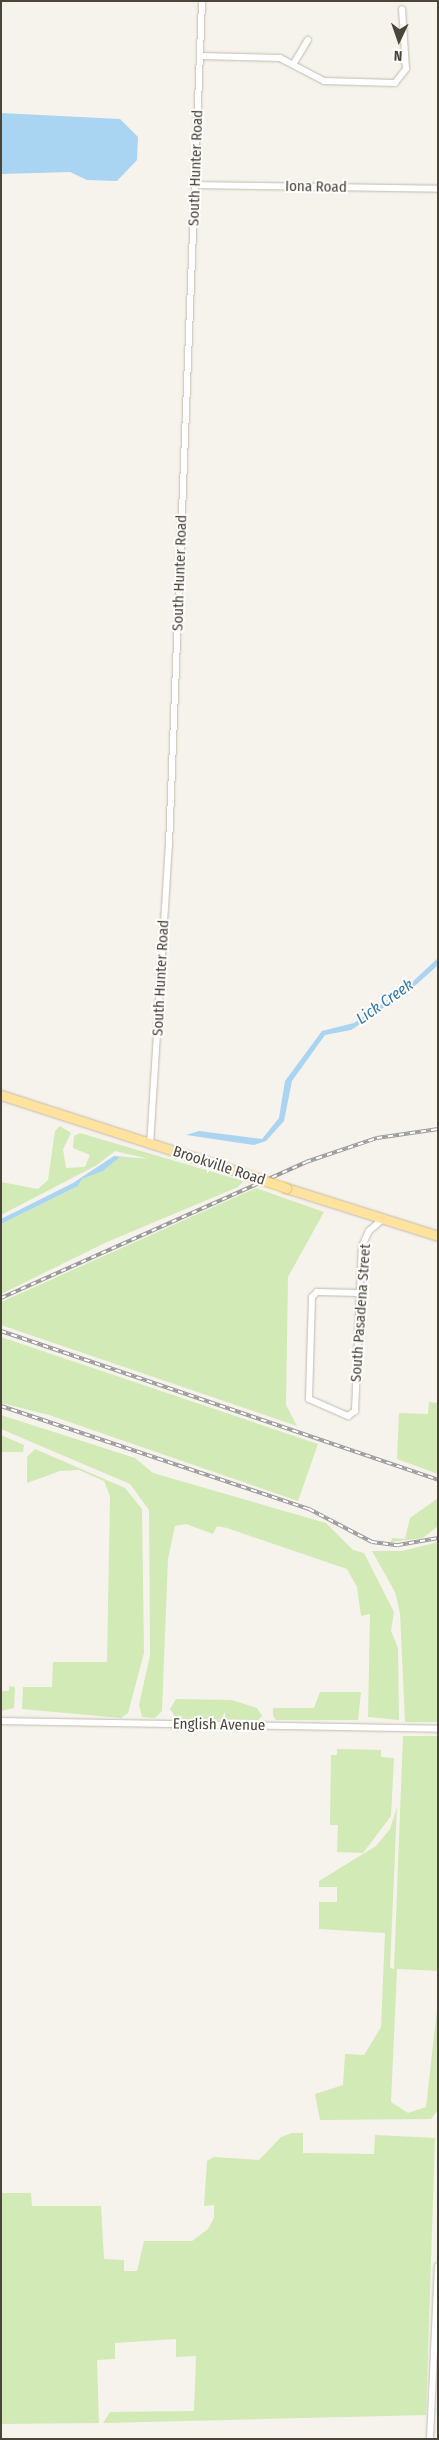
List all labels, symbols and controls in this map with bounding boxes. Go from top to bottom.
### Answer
north arrow [374,15,424,65]
text: N [394,47,403,64]
street label: South Hunter Road [185,110,207,226]
street label: Iona Road [285,177,347,197]
street label: South Hunter Road [169,515,191,631]
street label: South Hunter Road [149,919,173,1037]
water label: Lick Creek [353,975,417,1029]
street label: Brookville Road [171,1143,267,1189]
street label: South Pasadena Street [347,1243,375,1383]
street label: English Avenue [173,1715,265,1735]

